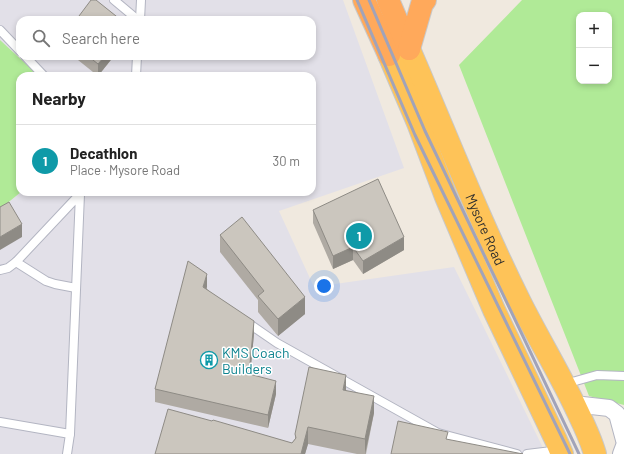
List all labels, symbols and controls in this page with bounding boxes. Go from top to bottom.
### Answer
map controls [576,12,612,84]
button: + [576,12,612,48]
search box [16,16,316,60]
icon: search [30,27,52,49]
text: Search here [62,29,140,47]
button: − [576,48,612,84]
text: Nearby [32,88,86,108]
text: Decathlon [70,144,137,162]
text: 1 [43,153,47,169]
text: 30 m [273,153,300,169]
text: Place · Mysore Road [70,162,180,178]
street label: Mysore Road [463,191,509,268]
pin: 1 [346,221,372,251]
your location [314,276,334,296]
place label: KMS Coach Builders [222,344,290,377]
building icon: KMS Coach Builders [199,350,219,370]

